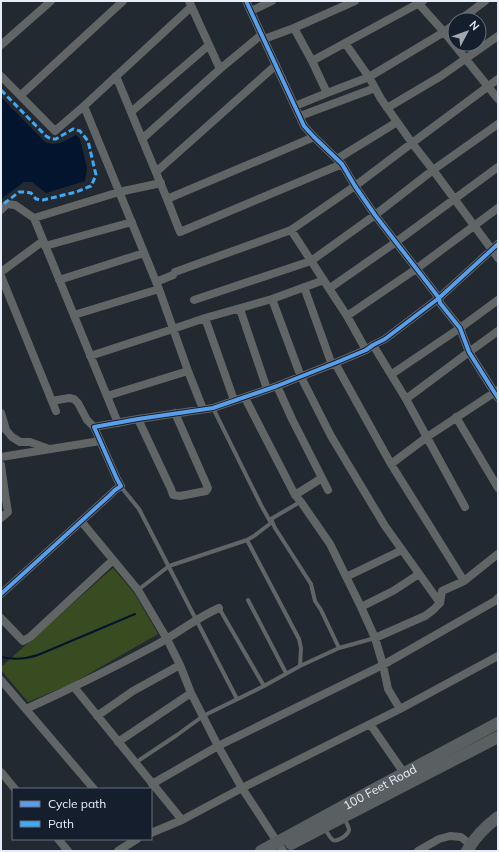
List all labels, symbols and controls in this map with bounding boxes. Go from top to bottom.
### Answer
north arrow [447,12,487,52]
text: N [467,18,483,33]
street label: 100 Feet Road [340,761,419,812]
legend [12,788,152,840]
text: Cycle path [48,796,106,811]
text: Path [48,816,74,831]

